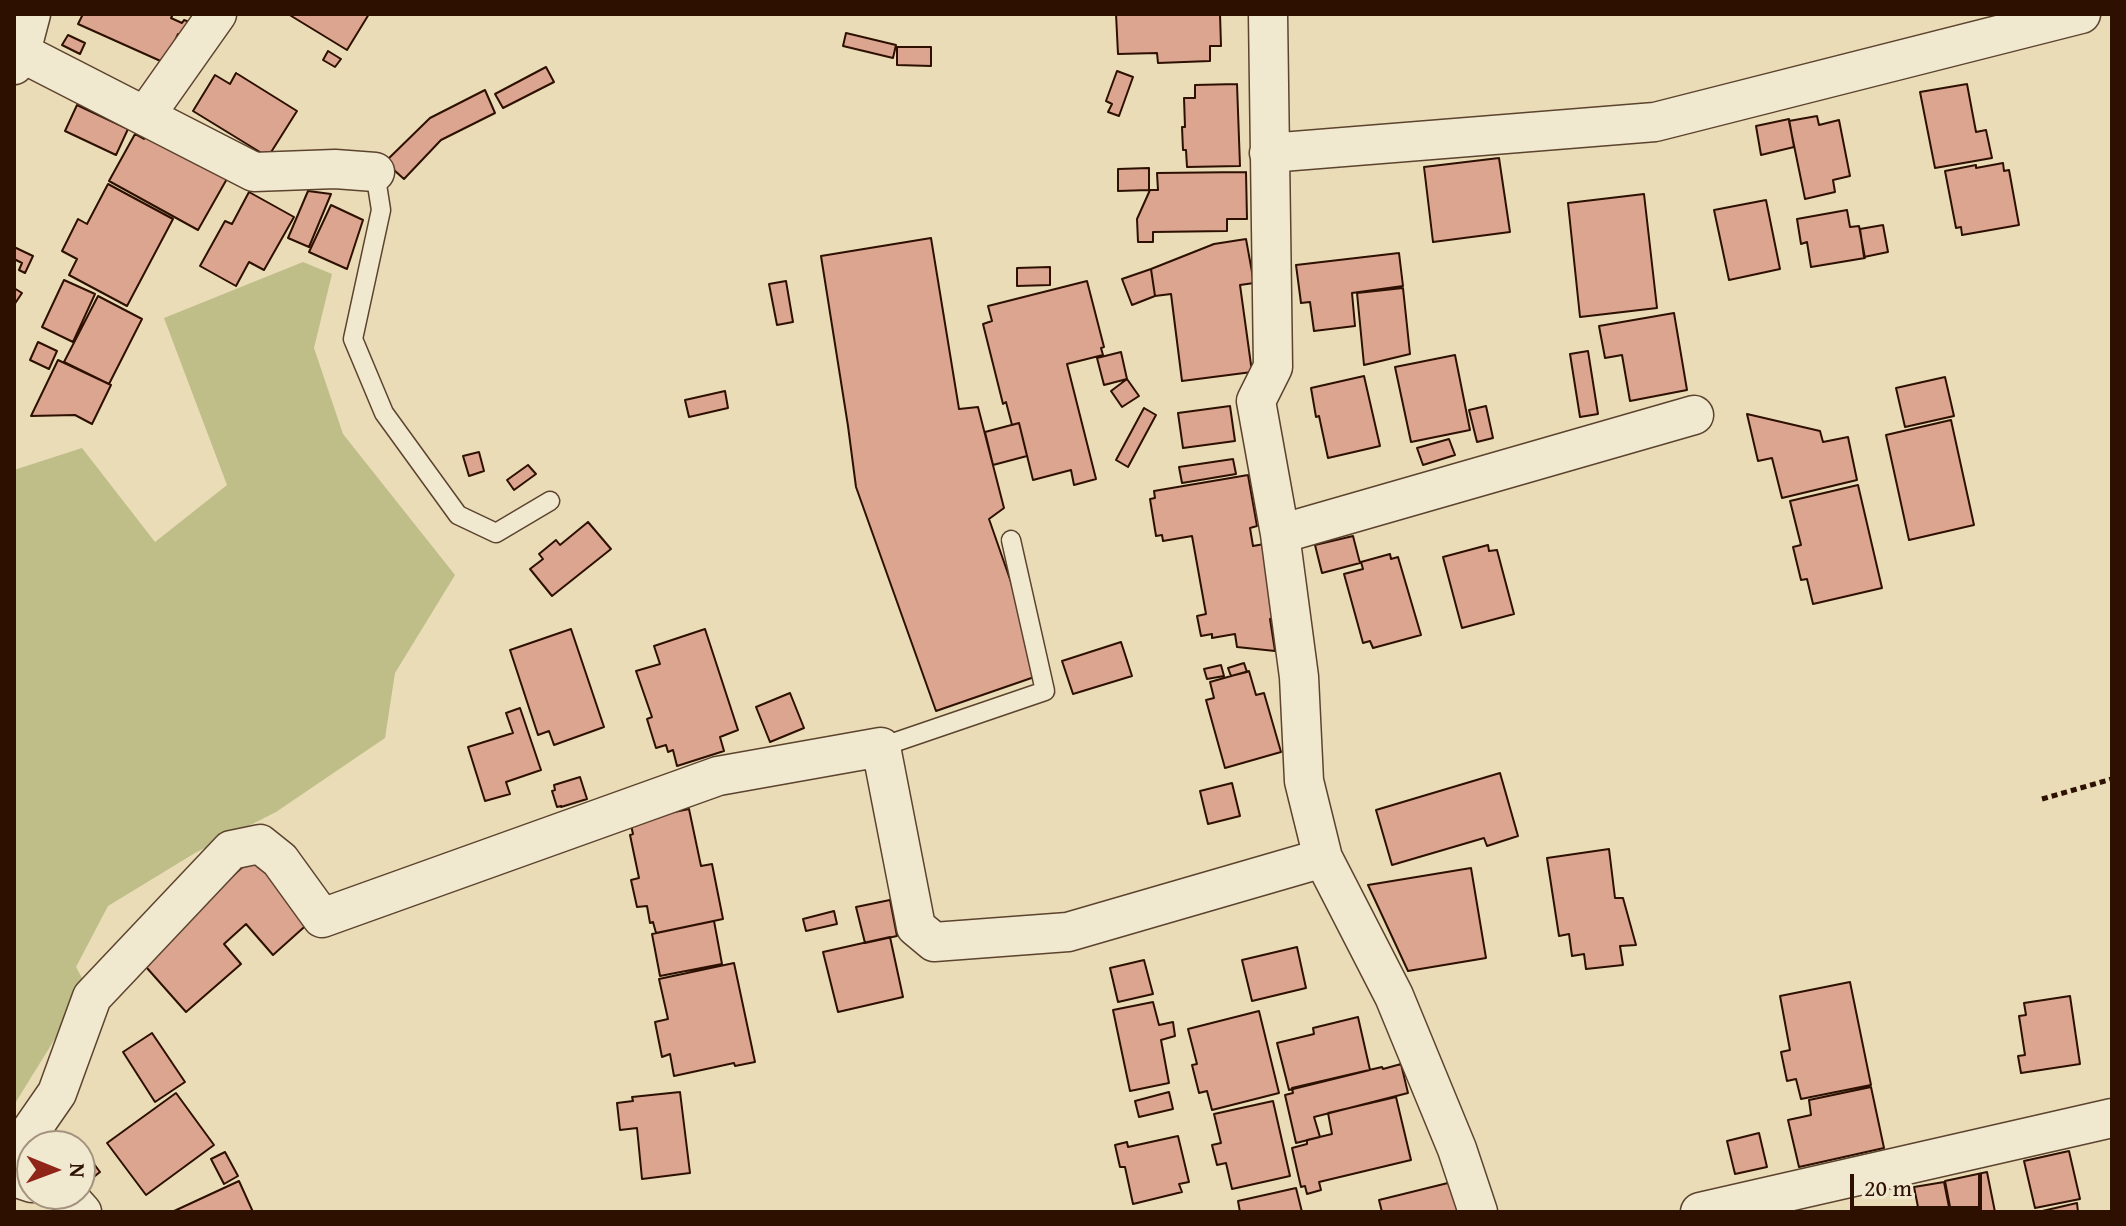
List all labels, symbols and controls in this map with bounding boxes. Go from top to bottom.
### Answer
north arrow [16,1130,96,1210]
scale bar [1854,1158,1986,1208]
text: N [62,1163,94,1178]
text: 20 m [1864,1170,1912,1205]

